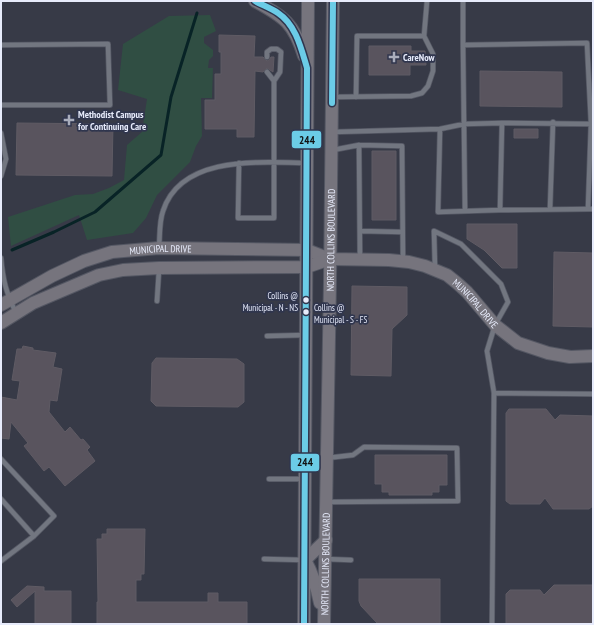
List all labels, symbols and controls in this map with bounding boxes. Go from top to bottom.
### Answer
marker: CareNow [388,51,400,63]
place label: CareNow [403,51,436,64]
place label: Methodist Campus for Continuing Care [78,108,146,133]
marker: Methodist Campus for Continuing Care [63,114,75,126]
line badge: 244 [291,130,322,149]
text: 244 [299,133,316,147]
street label: NORTH COLLINS BOULEVARD [324,189,338,291]
street label: MUNICIPAL DRIVE [129,242,192,257]
street label: MUNICIPAL DRIVE [450,276,501,331]
place label: Collins @ Municipal - N - NS [243,290,298,313]
marker: Collins @ Municipal - N - NS [301,295,311,305]
place label: Collins @ Municipal - S - FS [314,302,367,325]
marker: Collins @ Municipal - S - FS [301,307,311,317]
line badge: 244 [290,453,320,472]
text: 244 [297,455,314,469]
street label: NORTH COLLINS BOULEVARD [318,513,333,615]

